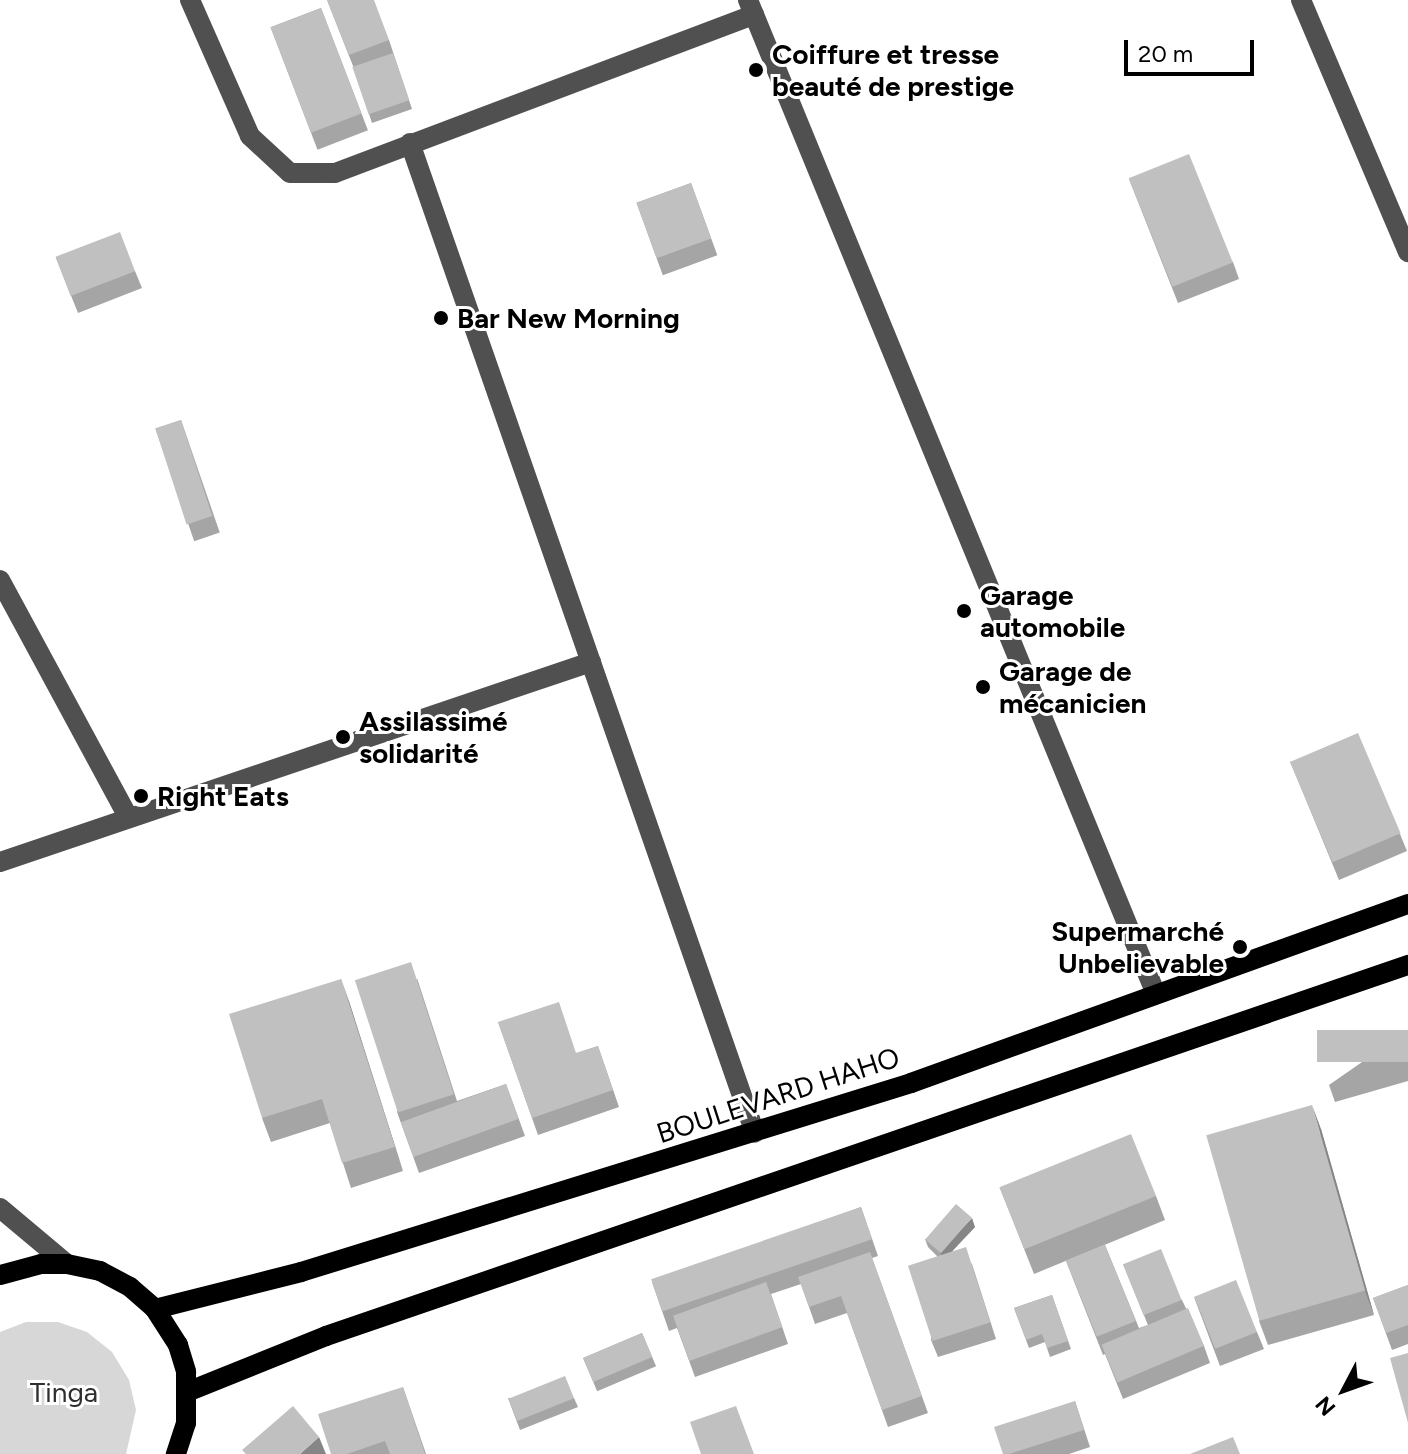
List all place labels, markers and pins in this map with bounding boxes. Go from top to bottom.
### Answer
place label: Coiffure et tresse beauté de prestige [772,37,1014,103]
marker: Coiffure et tresse beauté de prestige [747,61,765,79]
place label: Bar New Morning [457,301,680,335]
marker: Bar New Morning [432,309,450,327]
place label: Garage automobile [980,578,1125,644]
marker: Garage automobile [955,602,973,620]
place label: Garage de mécanicien [999,654,1147,720]
marker: Garage de mécanicien [974,678,992,696]
place label: Assilassimé solidarité [359,704,508,770]
marker: Assilassimé solidarité [334,728,352,746]
place label: Right Eats [157,779,289,813]
marker: Right Eats [132,787,150,805]
place label: Supermarché Unbelievable [1051,914,1224,980]
marker: Supermarché Unbelievable [1231,938,1249,956]

